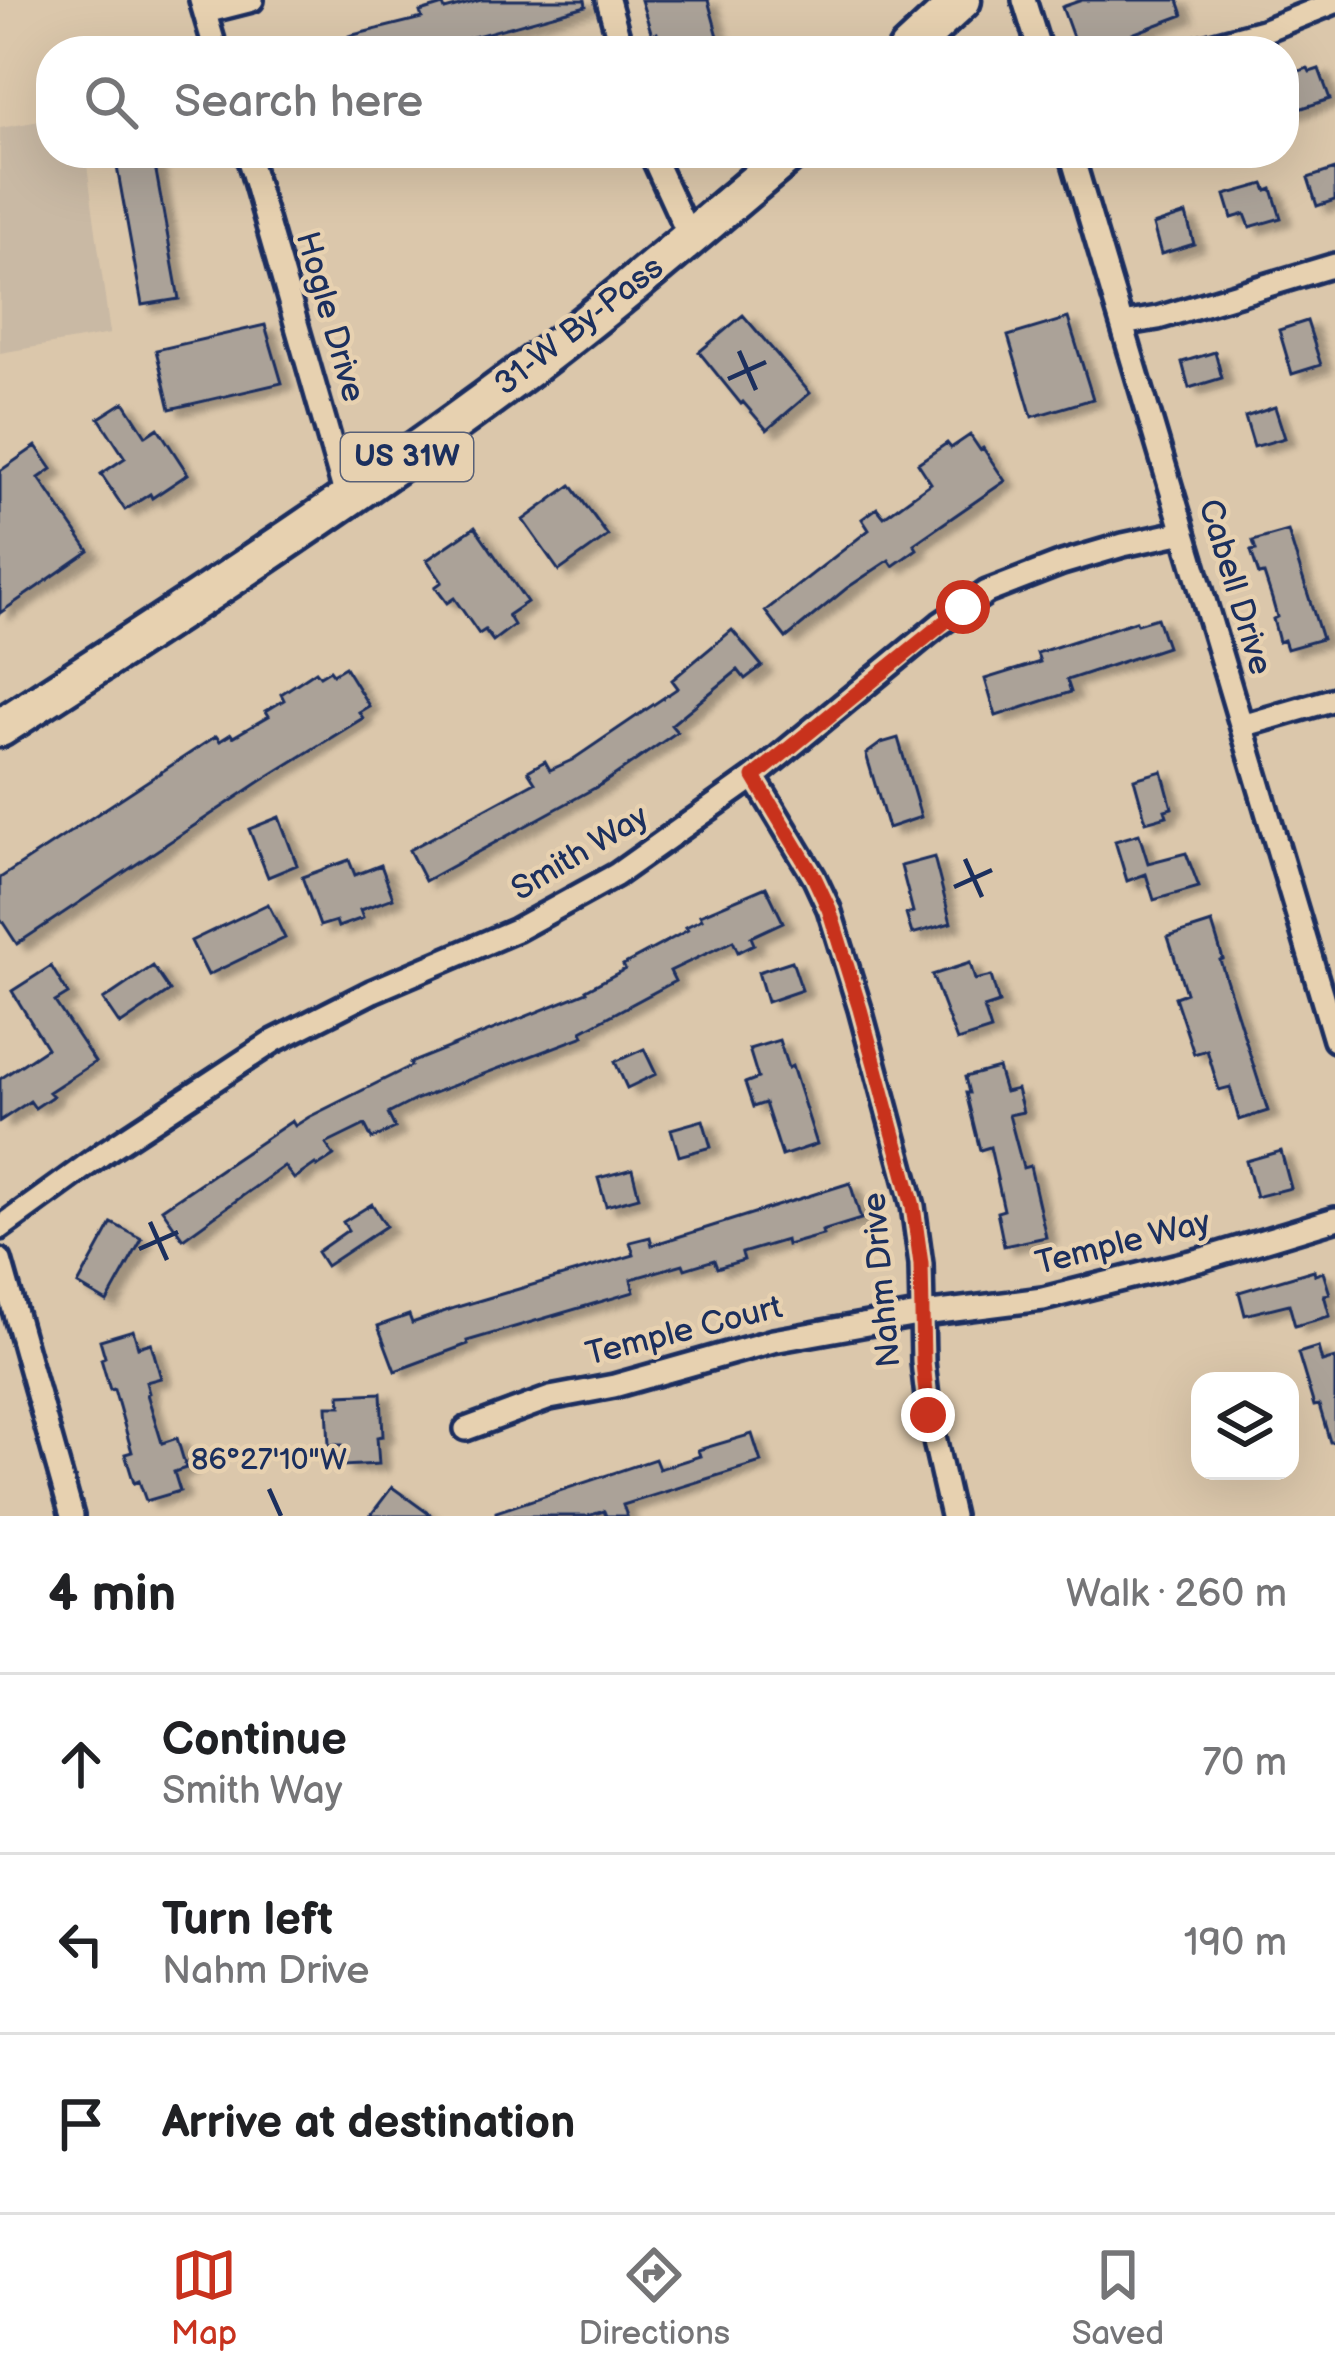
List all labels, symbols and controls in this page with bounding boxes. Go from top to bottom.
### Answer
search box [36,36,1299,168]
icon: search [78,69,144,135]
text: Search here [174,75,423,130]
street label: Hogle Drive [287,227,373,407]
street label: 31-W By-Pass [487,248,671,404]
road number: US 31W [341,433,473,481]
street label: Cabell Drive [1189,494,1281,680]
route start [936,580,990,634]
street label: Smith Way [504,796,656,909]
street label: Nahm Drive [854,1191,910,1369]
street label: Temple Way [1032,1202,1214,1284]
street label: Temple Court [582,1287,786,1375]
map controls [1191,1372,1299,1480]
button: layers [1191,1372,1299,1480]
route end [901,1388,955,1442]
text: 86°27'10"W [191,1442,347,1478]
text: 4 min [48,1564,176,1625]
text: Walk · 260 m [1066,1571,1287,1618]
text: Continue [162,1713,347,1768]
icon: ahead [48,1731,114,1797]
text: 70 m [1202,1740,1287,1787]
text: Smith Way [162,1768,343,1815]
text: Turn left [162,1893,333,1948]
icon: left [48,1911,114,1977]
text: 190 m [1184,1920,1287,1967]
text: Nahm Drive [162,1948,369,1995]
icon: arrive [48,2091,114,2157]
text: Arrive at destination [162,2096,575,2151]
tab: Map [171,2242,237,2354]
tab: Directions [578,2242,730,2354]
tab: Saved [1072,2242,1164,2354]

